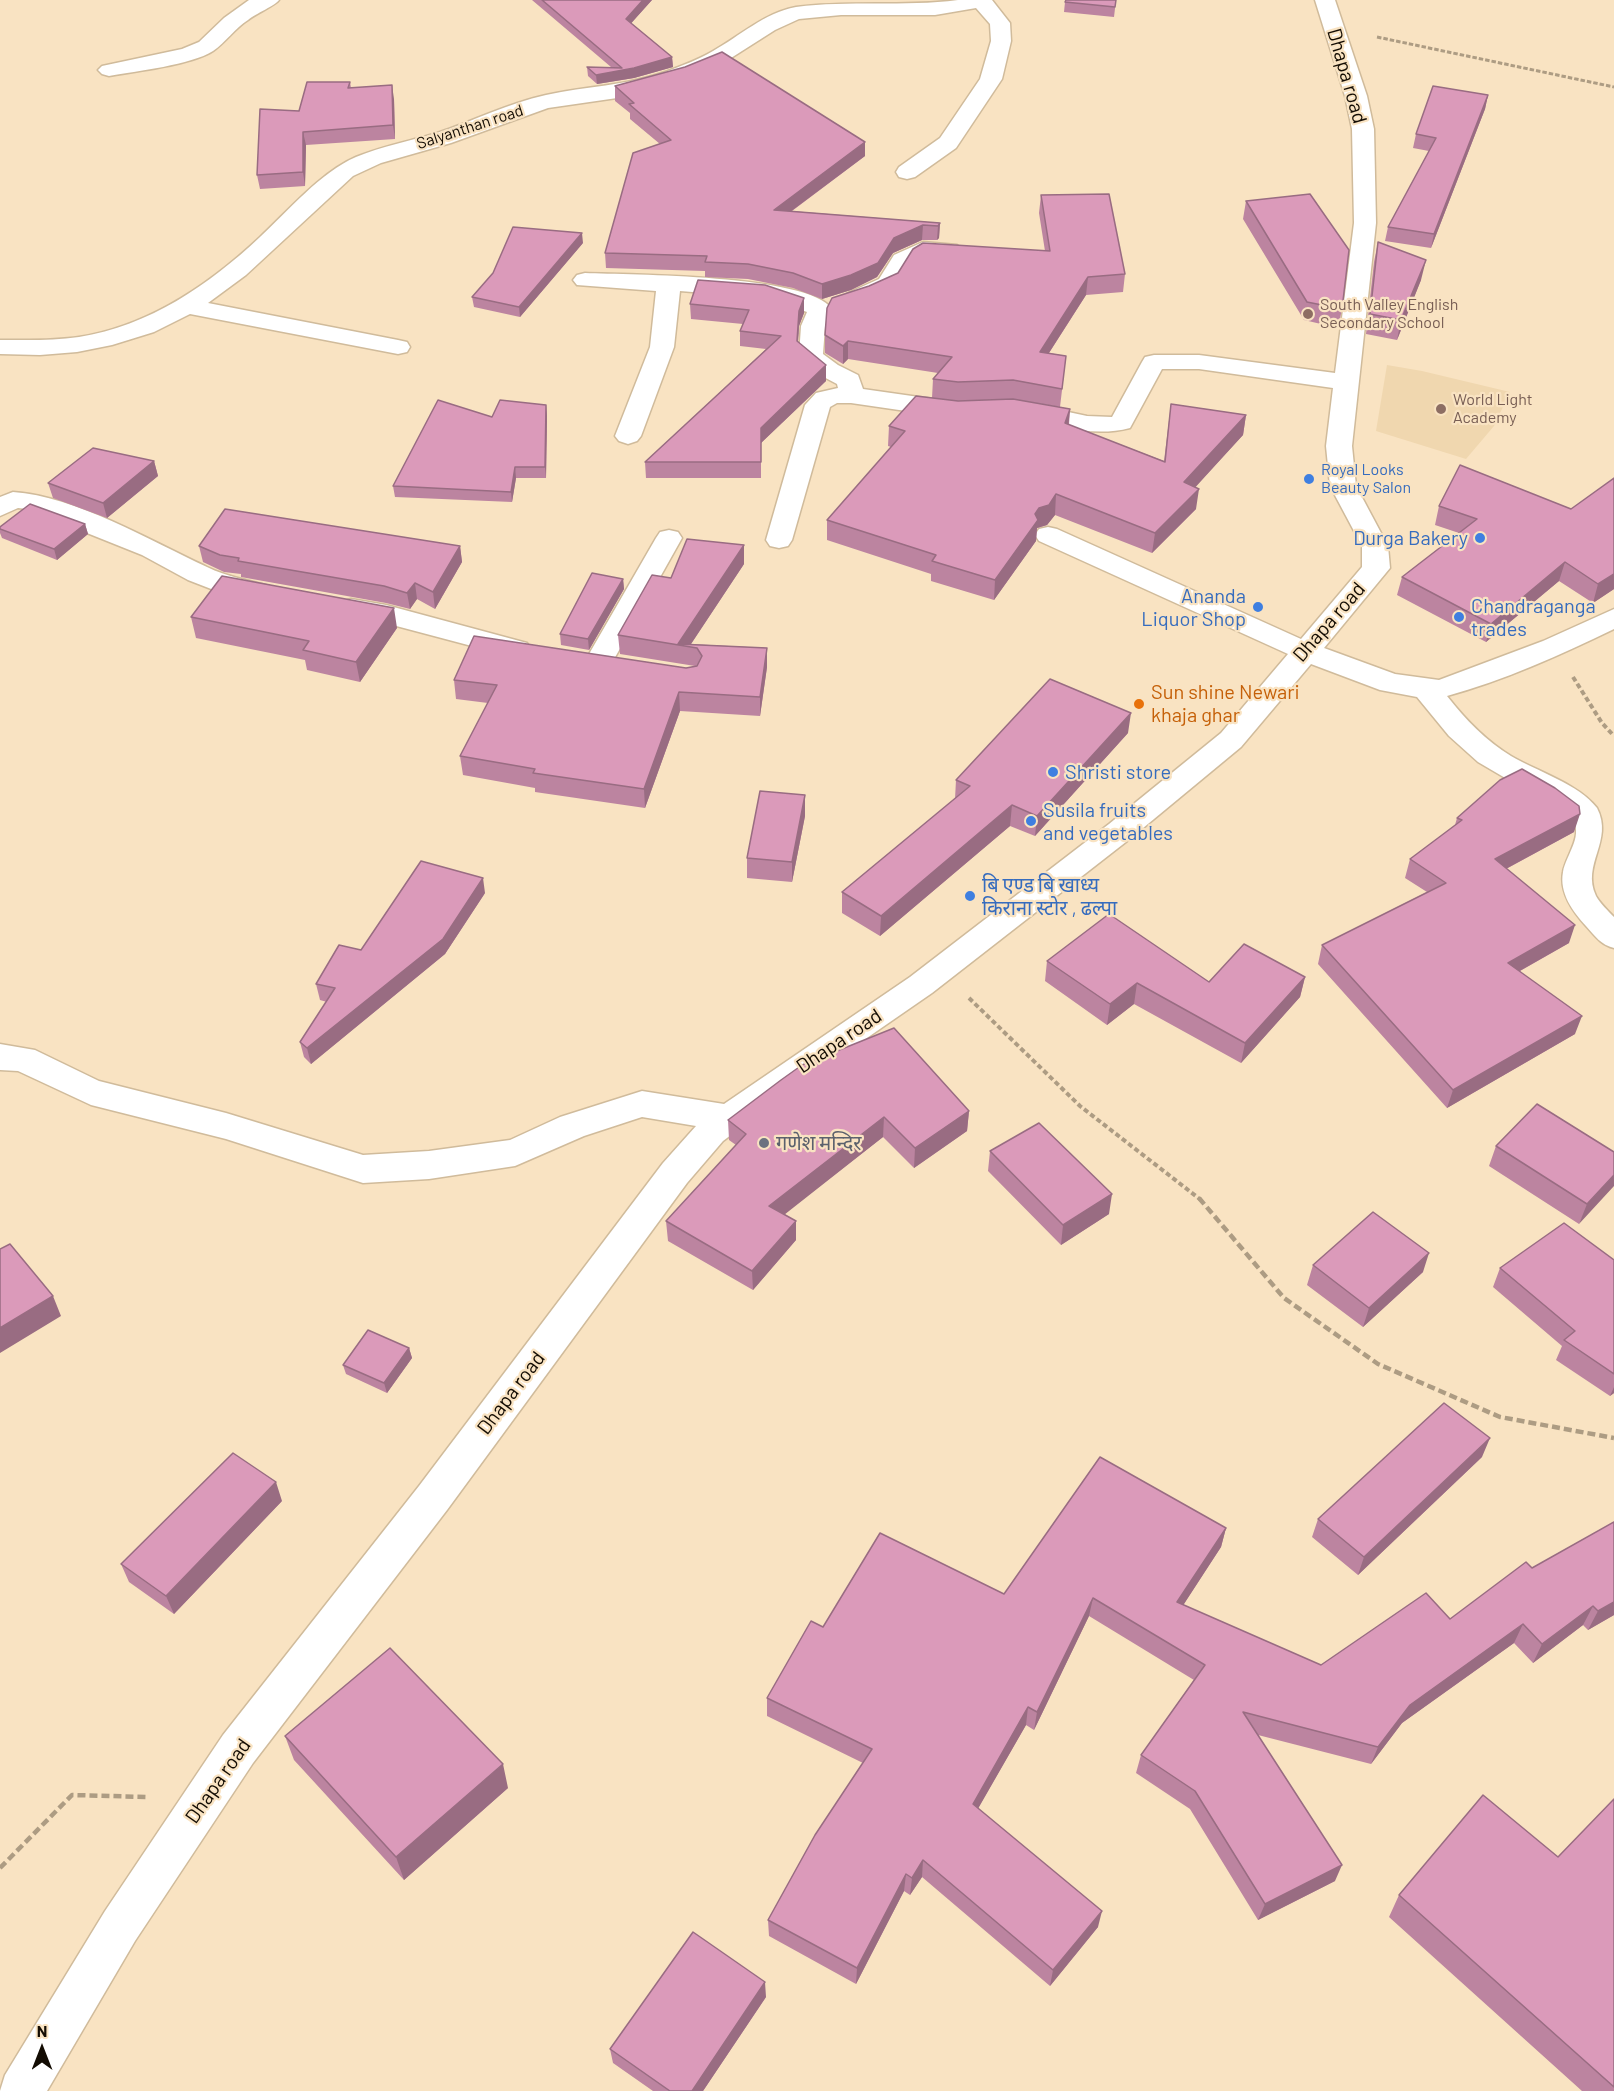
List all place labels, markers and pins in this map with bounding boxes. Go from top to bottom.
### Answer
place label: South Valley English Secondary School [1320,295,1458,333]
marker: South Valley English Secondary School [1301,307,1315,321]
place label: World Light Academy [1453,390,1533,428]
marker: World Light Academy [1434,402,1448,416]
place label: Royal Looks Beauty Salon [1321,460,1411,498]
marker: Royal Looks Beauty Salon [1302,472,1316,486]
place label: Durga Bakery [1353,526,1468,550]
marker: Durga Bakery [1473,531,1487,545]
place label: Ananda Liquor Shop [1141,584,1246,631]
place label: Chandraganga trades [1471,594,1596,641]
marker: Ananda Liquor Shop [1251,600,1265,614]
marker: Chandraganga trades [1452,610,1466,624]
place label: Sun shine Newari khaja ghar [1151,680,1300,727]
marker: Sun shine Newari khaja ghar [1132,697,1146,711]
place label: Shristi store [1065,760,1171,784]
marker: Shristi store [1046,765,1060,779]
place label: Susila fruits and vegetables [1043,798,1173,845]
marker: Susila fruits and vegetables [1024,814,1038,828]
place label: बि एण्ड बि खाध्य किराना स्टोर , ढल्पा [982,873,1117,920]
marker: बि एण्ड बि खाध्य किराना स्टोर , ढल्पा [963,889,977,903]
place label: गणेश मन्दिर [776,1131,861,1155]
marker: गणेश मन्दिर [757,1136,771,1150]

